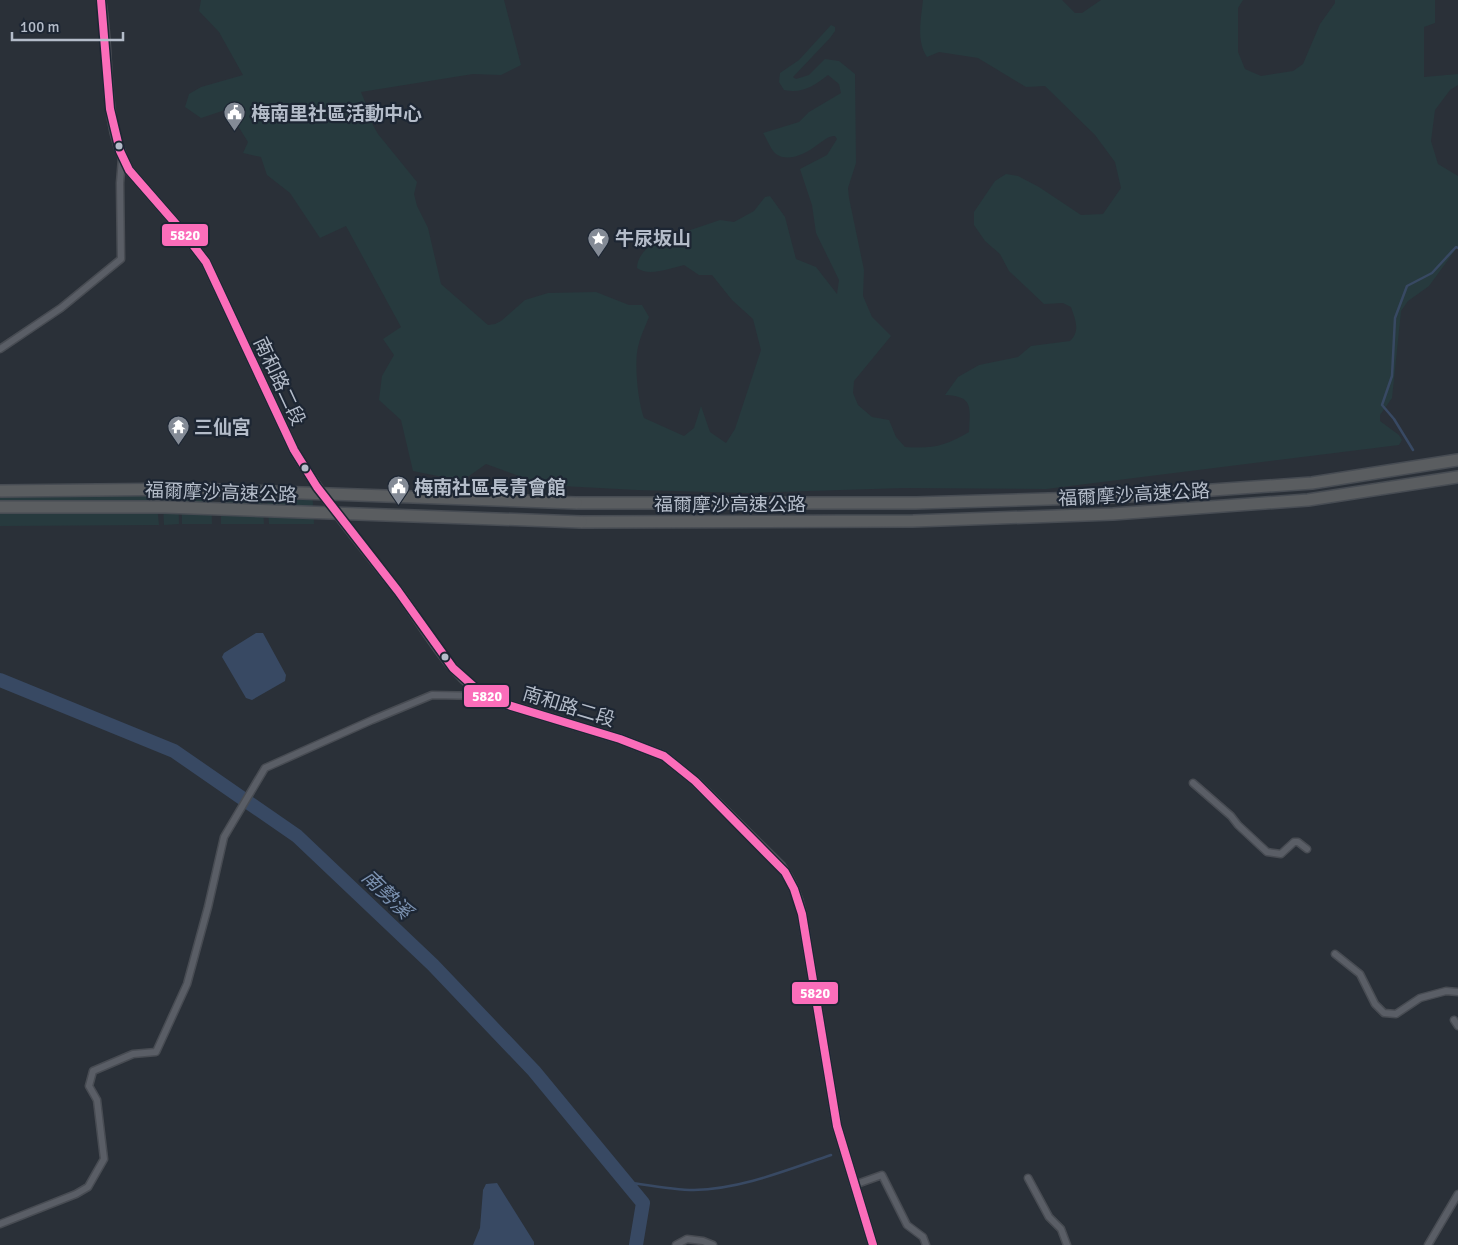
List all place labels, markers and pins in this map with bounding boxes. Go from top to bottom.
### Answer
public building icon: 梅南里社區活動中心 [223,101,247,132]
place label: 梅南里社區活動中心 [251,102,422,126]
unlabelled marker [114,141,124,151]
place icon: 牛尿坂山 [587,226,611,257]
place label: 牛尿坂山 [615,227,691,251]
temple icon: 三仙宮 [166,415,190,446]
place label: 三仙宮 [194,416,251,440]
unlabelled marker [300,463,310,473]
public building icon: 梅南社區長青會館 [386,475,410,506]
place label: 梅南社區長青會館 [414,476,566,500]
unlabelled marker [440,652,450,662]

